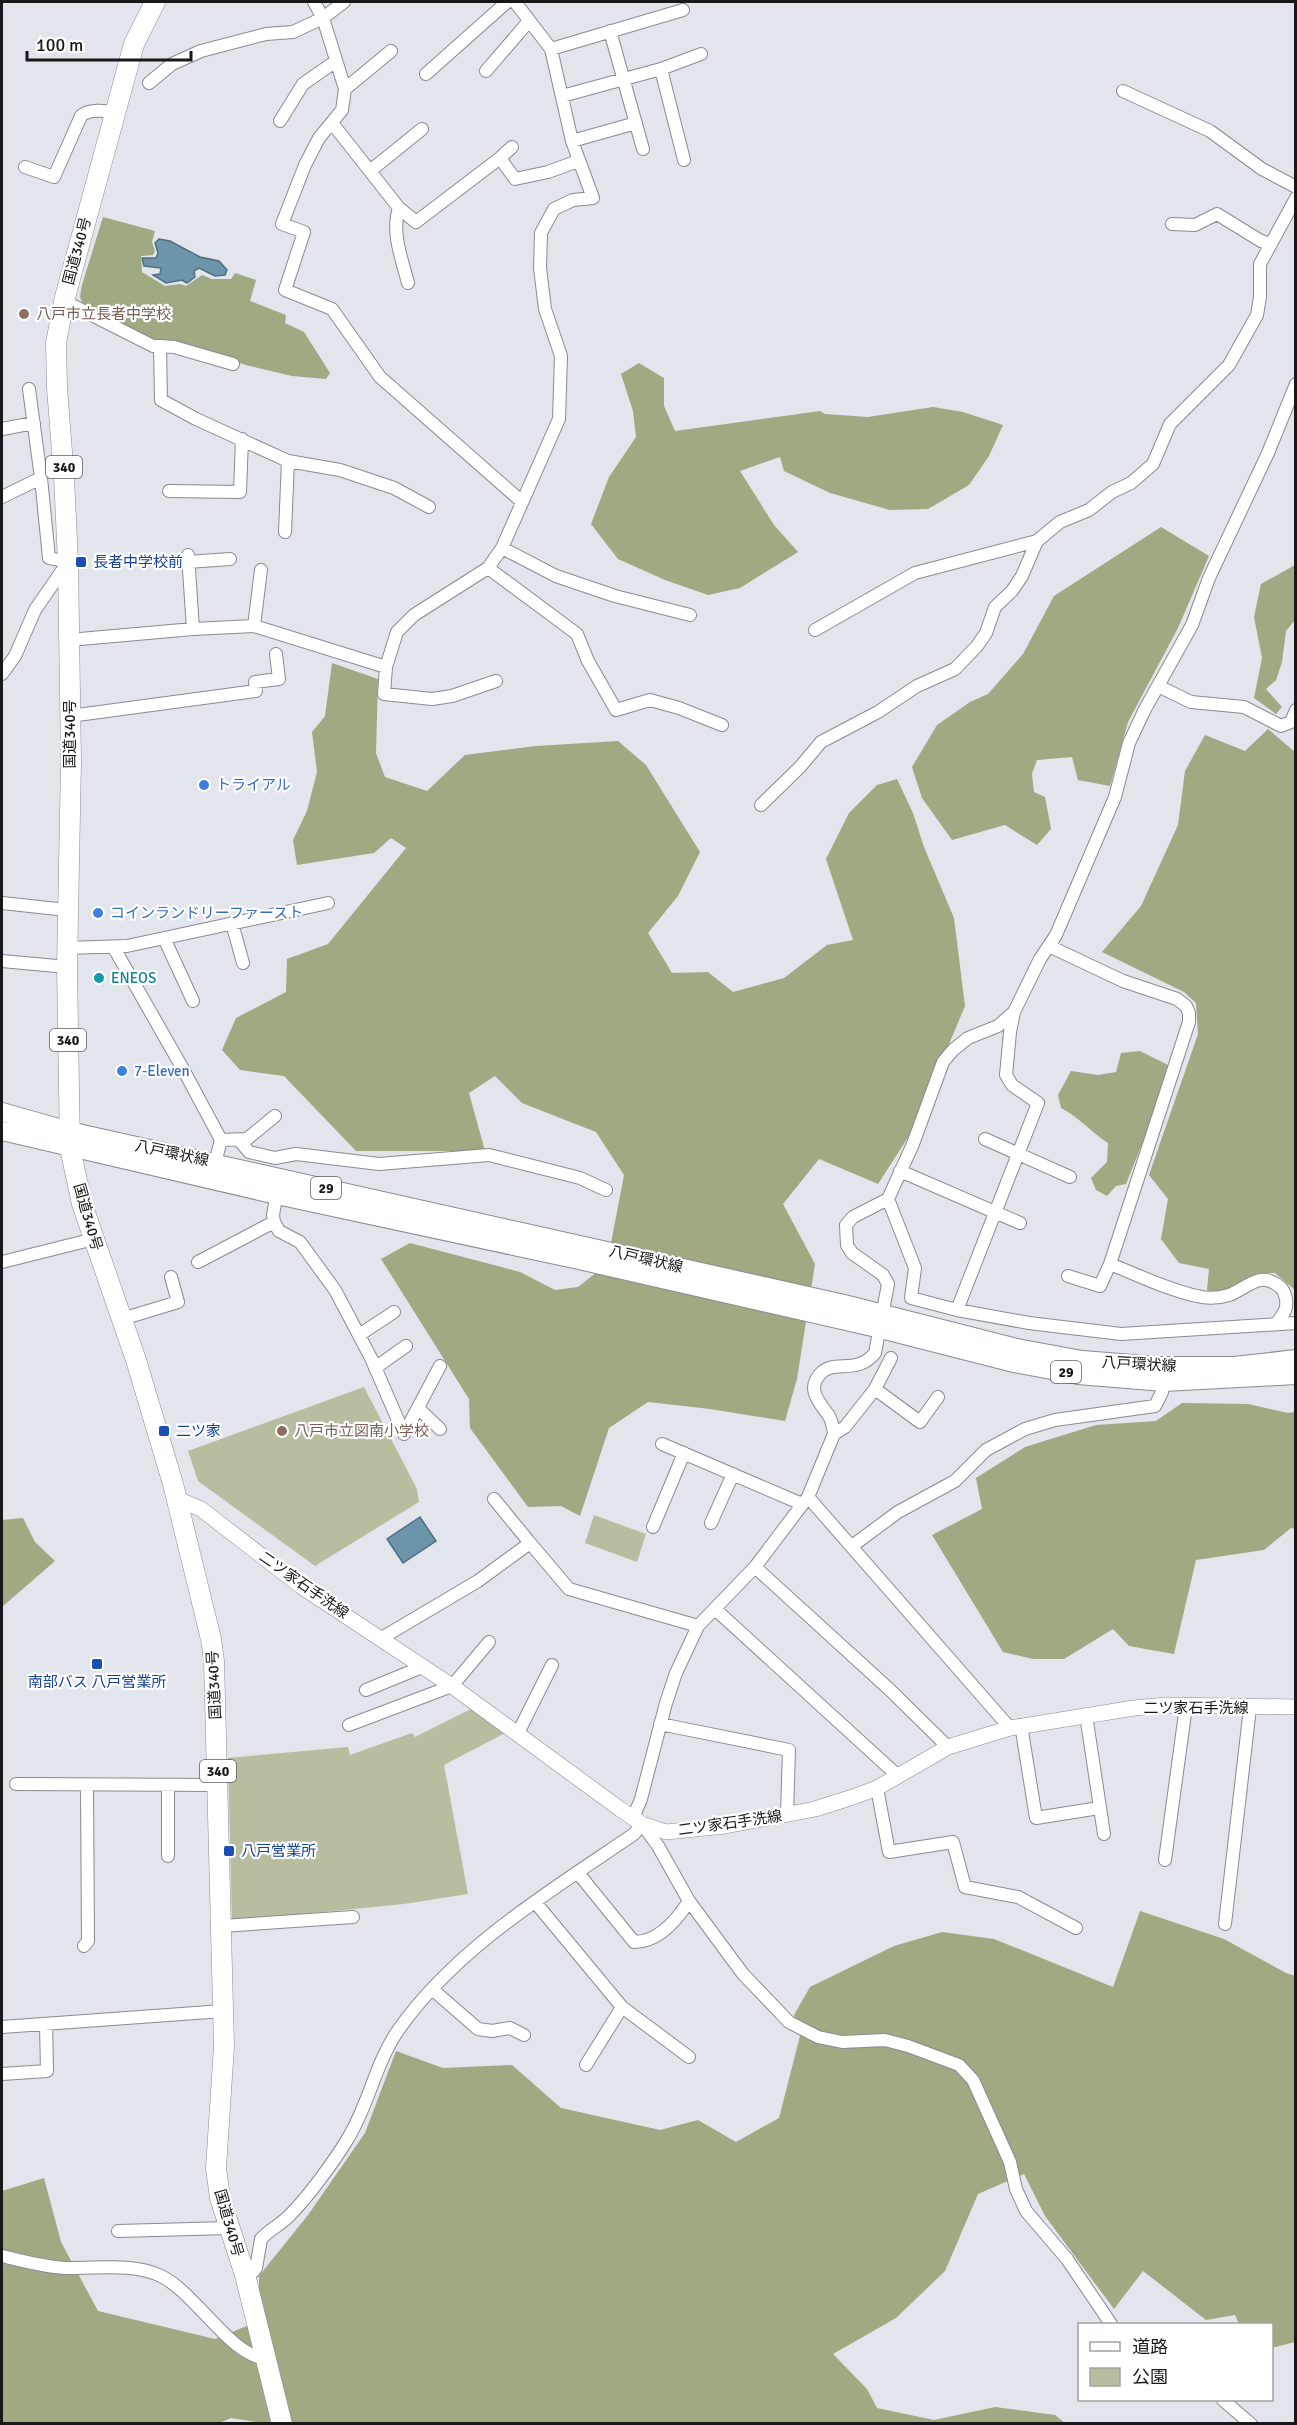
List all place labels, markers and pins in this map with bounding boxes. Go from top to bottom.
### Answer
place label: 八戸市立長者中学校 [36,305,171,323]
marker: 八戸市立長者中学校 [17,307,31,321]
place label: 長者中学校前 [93,553,183,571]
marker: 長者中学校前 [74,555,88,569]
place label: トライアル [216,776,291,794]
marker: トライアル [197,778,211,792]
place label: コインランドリーファースト [110,904,303,922]
marker: コインランドリーファースト [91,906,105,920]
place label: ENEOS [111,969,156,987]
marker: ENEOS [92,971,106,985]
place label: 7-Eleven [134,1062,190,1080]
marker: 7-Eleven [115,1064,129,1078]
place label: 二ツ家 [176,1422,221,1440]
place label: 八戸市立図南小学校 [294,1422,429,1440]
marker: 二ツ家 [157,1424,171,1438]
marker: 八戸市立図南小学校 [275,1424,289,1438]
marker: 南部バス 八戸営業所 [90,1657,104,1671]
place label: 南部バス 八戸営業所 [28,1673,166,1691]
place label: 八戸営業所 [241,1842,316,1860]
marker: 八戸営業所 [222,1844,236,1858]

